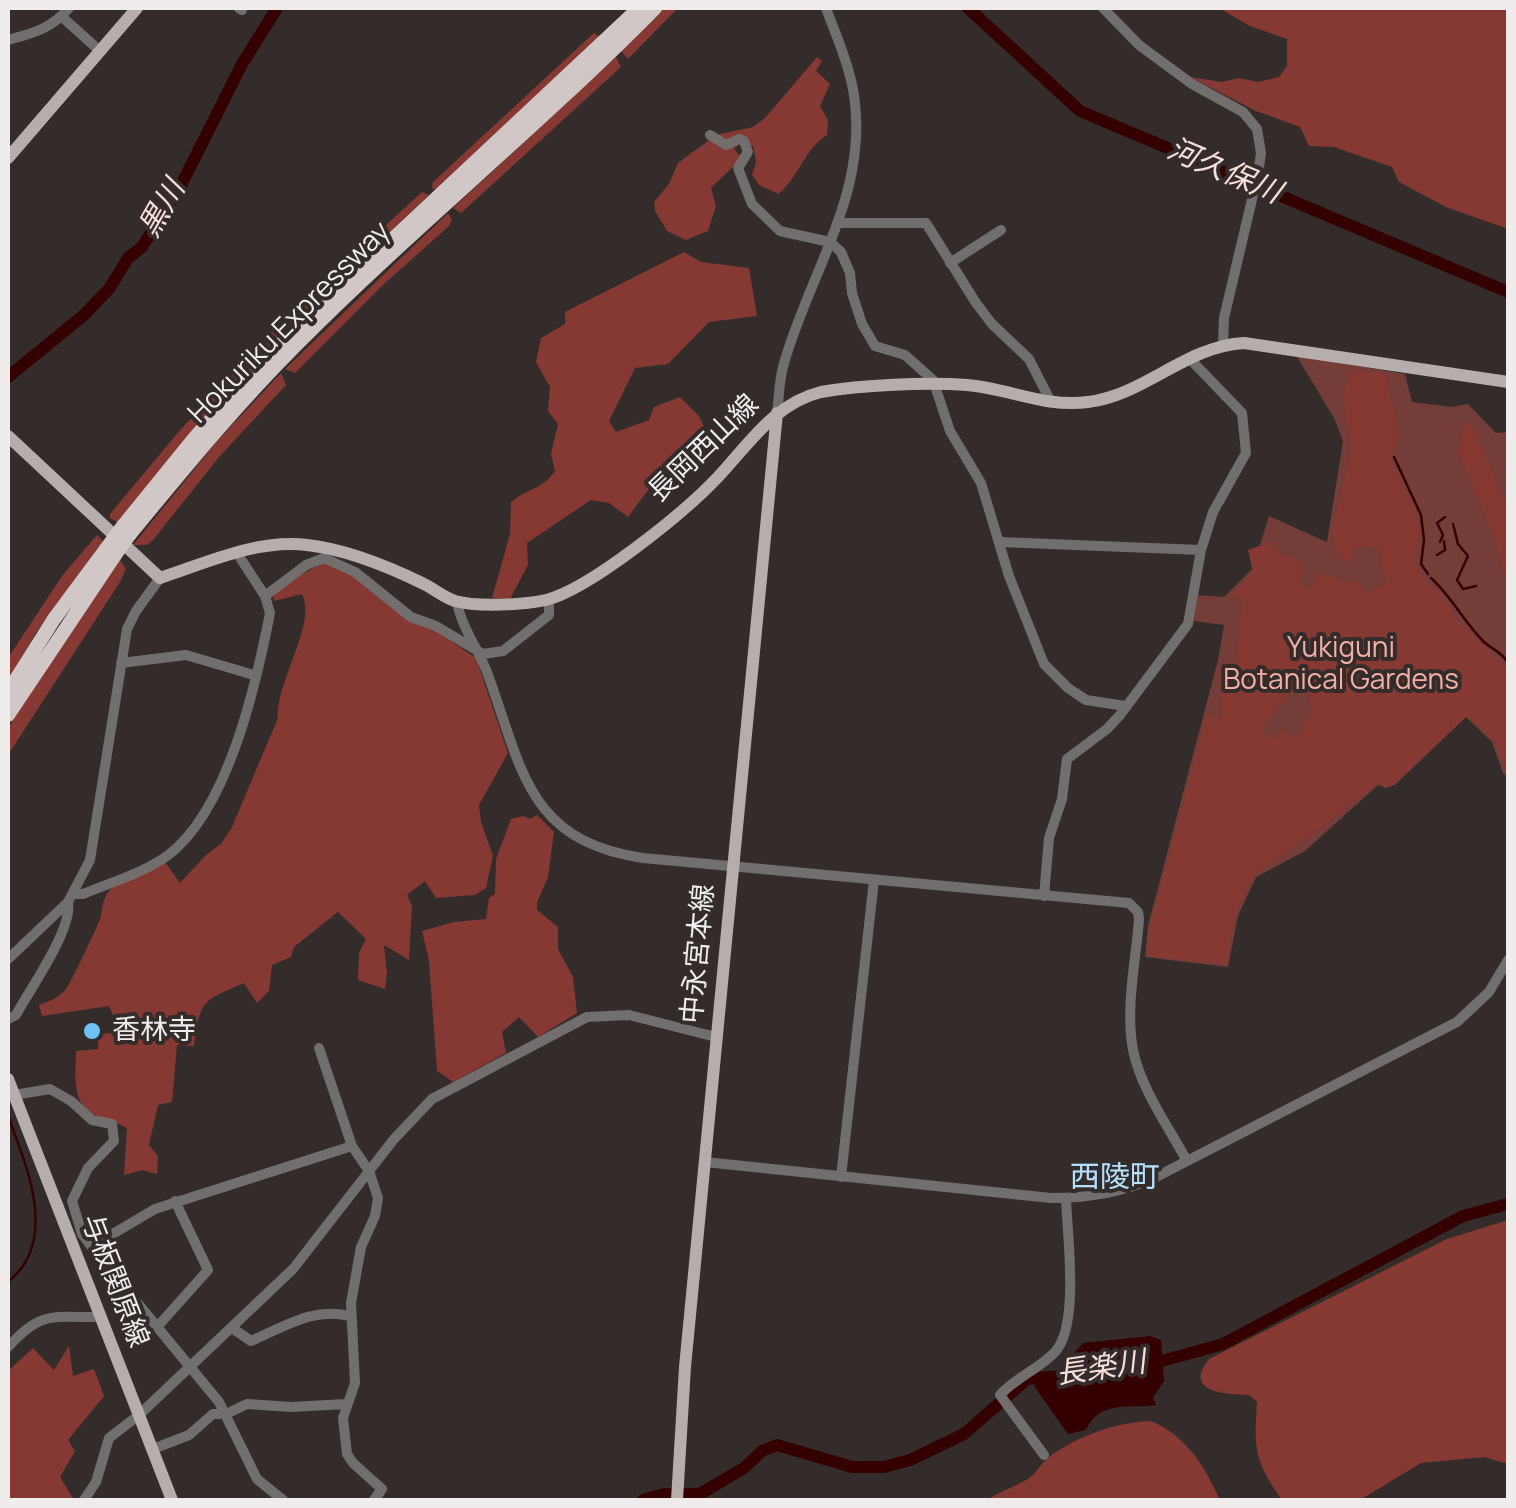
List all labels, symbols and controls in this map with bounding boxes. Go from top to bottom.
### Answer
water label: 河久保川 [1162,132,1286,212]
water label: 黒川 [132,174,194,244]
street label: Hokuriku Expressway [182,215,398,431]
street label: 長岡西山線 [642,388,766,510]
park label: Yukiguni Botanical Gardens [1223,632,1459,698]
street label: 中永宮本線 [676,883,722,1025]
place label: 香林寺 [112,1014,196,1048]
marker: 香林寺 [81,1020,103,1042]
district label: 西陵町 [1070,1161,1160,1197]
street label: 与板関原線 [73,1210,155,1352]
water label: 長楽川 [1054,1345,1148,1393]

